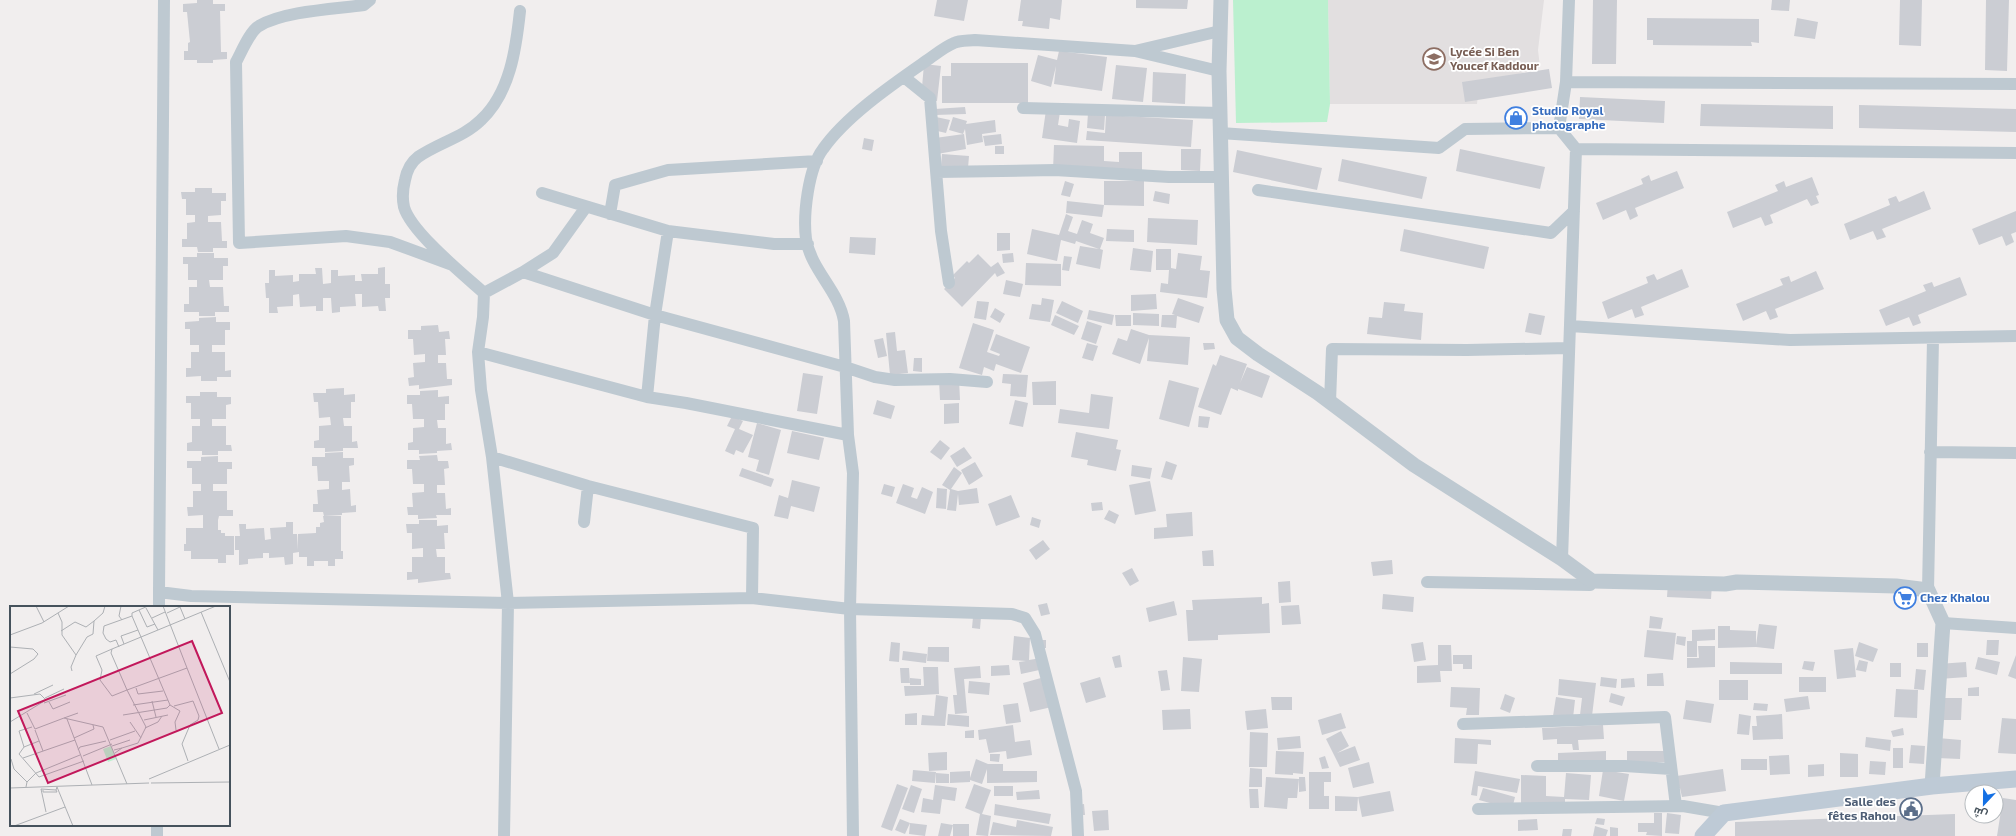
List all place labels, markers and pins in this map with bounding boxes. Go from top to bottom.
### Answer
place label: Lycée Si Ben Youcef Kaddour [1450,44,1539,72]
school or university icon: Lycée Si Ben Youcef Kaddour [1421,46,1447,72]
place label: Studio Royal photographe [1532,103,1606,131]
shop icon: Studio Royal photographe [1503,105,1529,131]
supermarket icon: Chez Khalou [1892,585,1918,611]
place label: Chez Khalou [1920,590,1990,604]
place label: Salle des fêtes Rahou [1828,794,1896,822]
public building icon: Salle des fêtes Rahou [1898,796,1924,822]

